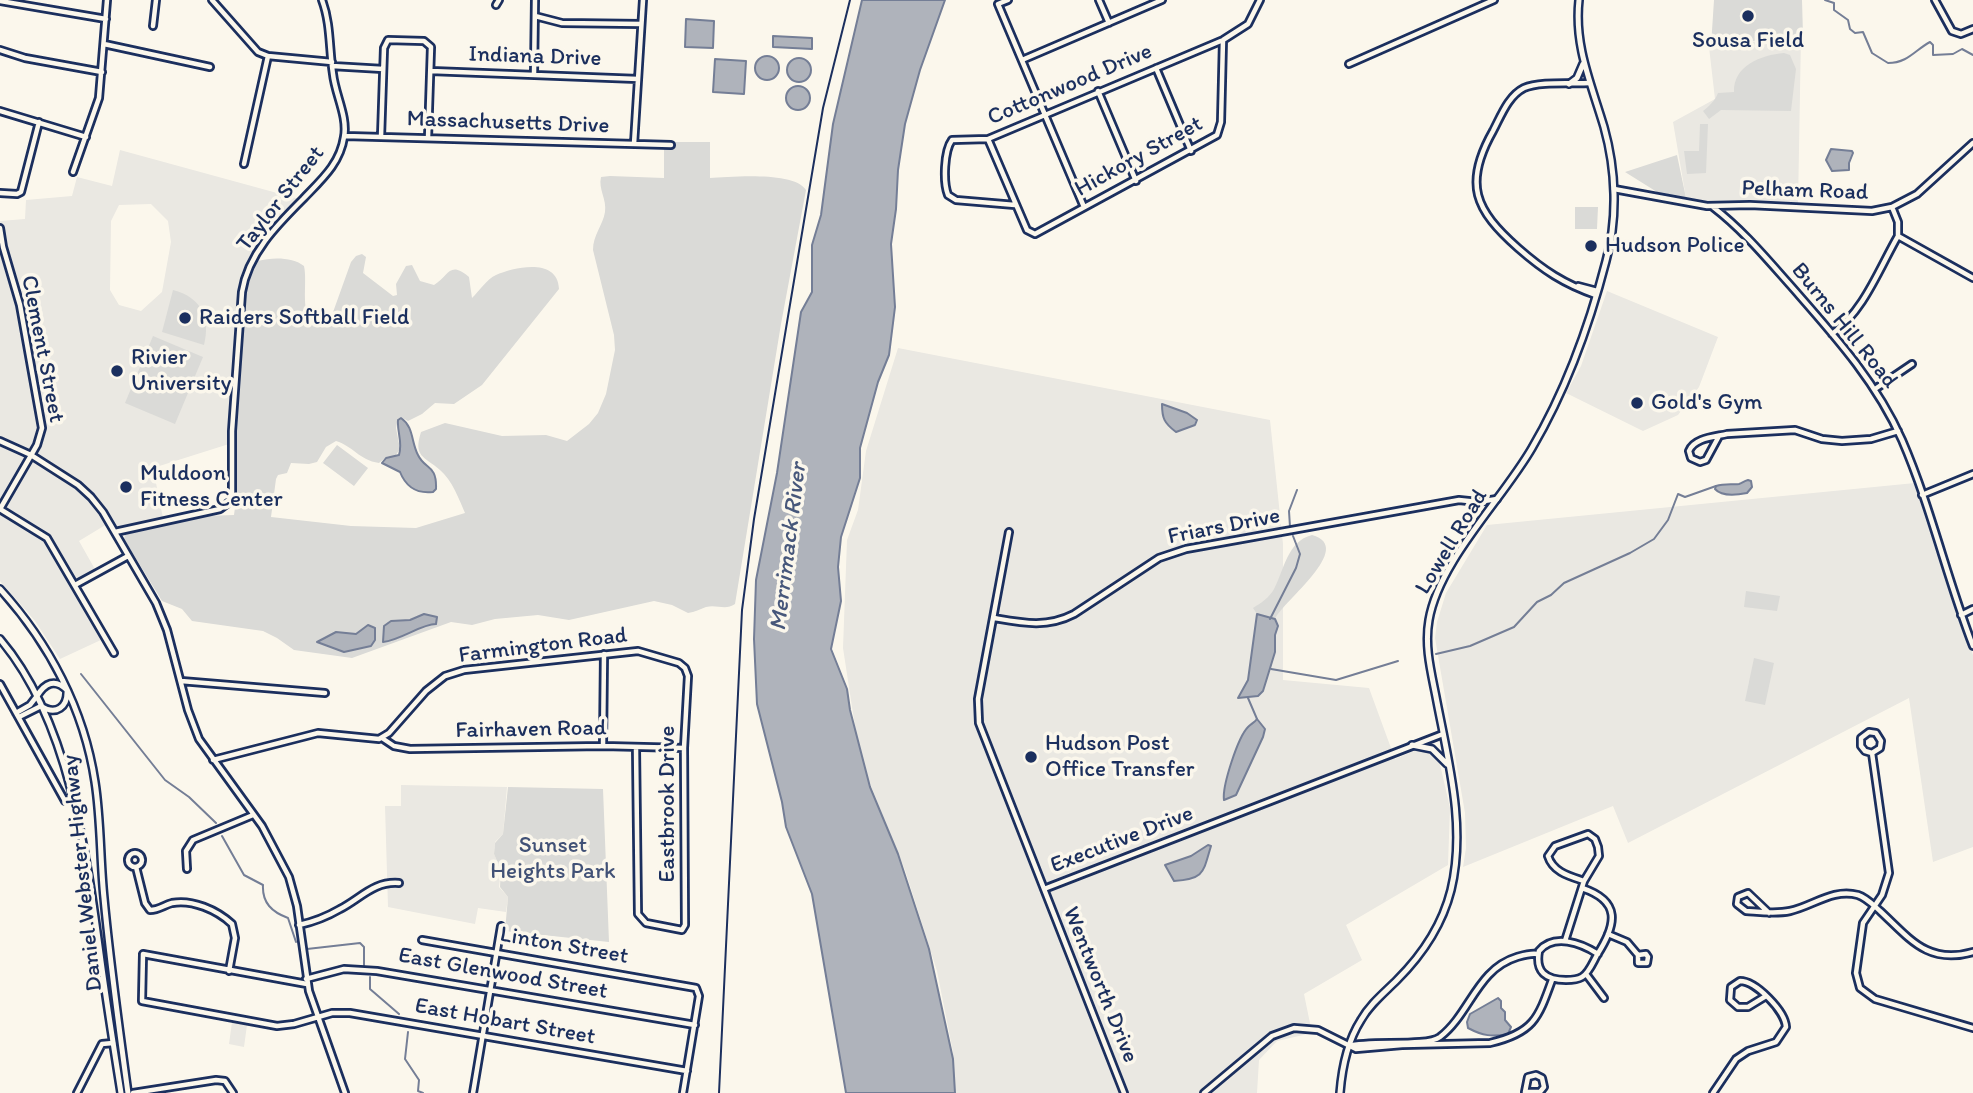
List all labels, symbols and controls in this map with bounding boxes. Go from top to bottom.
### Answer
marker: Sousa Field [1740,8,1756,24]
place label: Sousa Field [1692,27,1804,55]
street label: Cottonwood Drive [983,38,1157,132]
street label: Indiana Drive [468,41,602,73]
street label: Massachusetts Drive [406,106,610,140]
street label: Hickory Street [1070,111,1208,203]
street label: Taylor Street [231,141,331,257]
street label: Pelham Road [1741,175,1869,207]
place label: Hudson Police [1605,232,1745,260]
marker: Hudson Police [1583,238,1599,254]
street label: Burns Hill Road [1785,257,1903,395]
street label: Clement Street [14,273,70,425]
place label: Raiders Softball Field [199,304,409,332]
marker: Raiders Softball Field [177,310,193,326]
place label: Rivier University [131,344,231,398]
marker: Rivier University [109,363,125,379]
place label: Gold's Gym [1651,389,1762,417]
marker: Gold's Gym [1629,395,1645,411]
place label: Muldoon Fitness Center [140,460,283,514]
water label: Merrimack River [764,461,814,633]
marker: Muldoon Fitness Center [118,479,134,495]
street label: Lowell Road [1410,484,1494,600]
street label: Friars Drive [1165,503,1283,551]
street label: Farmington Road [457,622,629,670]
street label: Fairhaven Road [455,715,607,745]
street label: Eastbrook Drive [654,726,682,882]
place label: Hudson Post Office Transfer [1045,730,1195,784]
marker: Hudson Post Office Transfer [1023,749,1039,765]
street label: Daniel Webster Highway [57,753,109,993]
street label: Executive Drive [1047,800,1197,880]
park label: Sunset Heights Park [490,832,616,886]
street label: Wentworth Drive [1056,903,1144,1067]
street label: Linton Street [498,921,630,971]
street label: East Glenwood Street [396,942,610,1006]
street label: East Hobart Street [413,993,597,1051]

